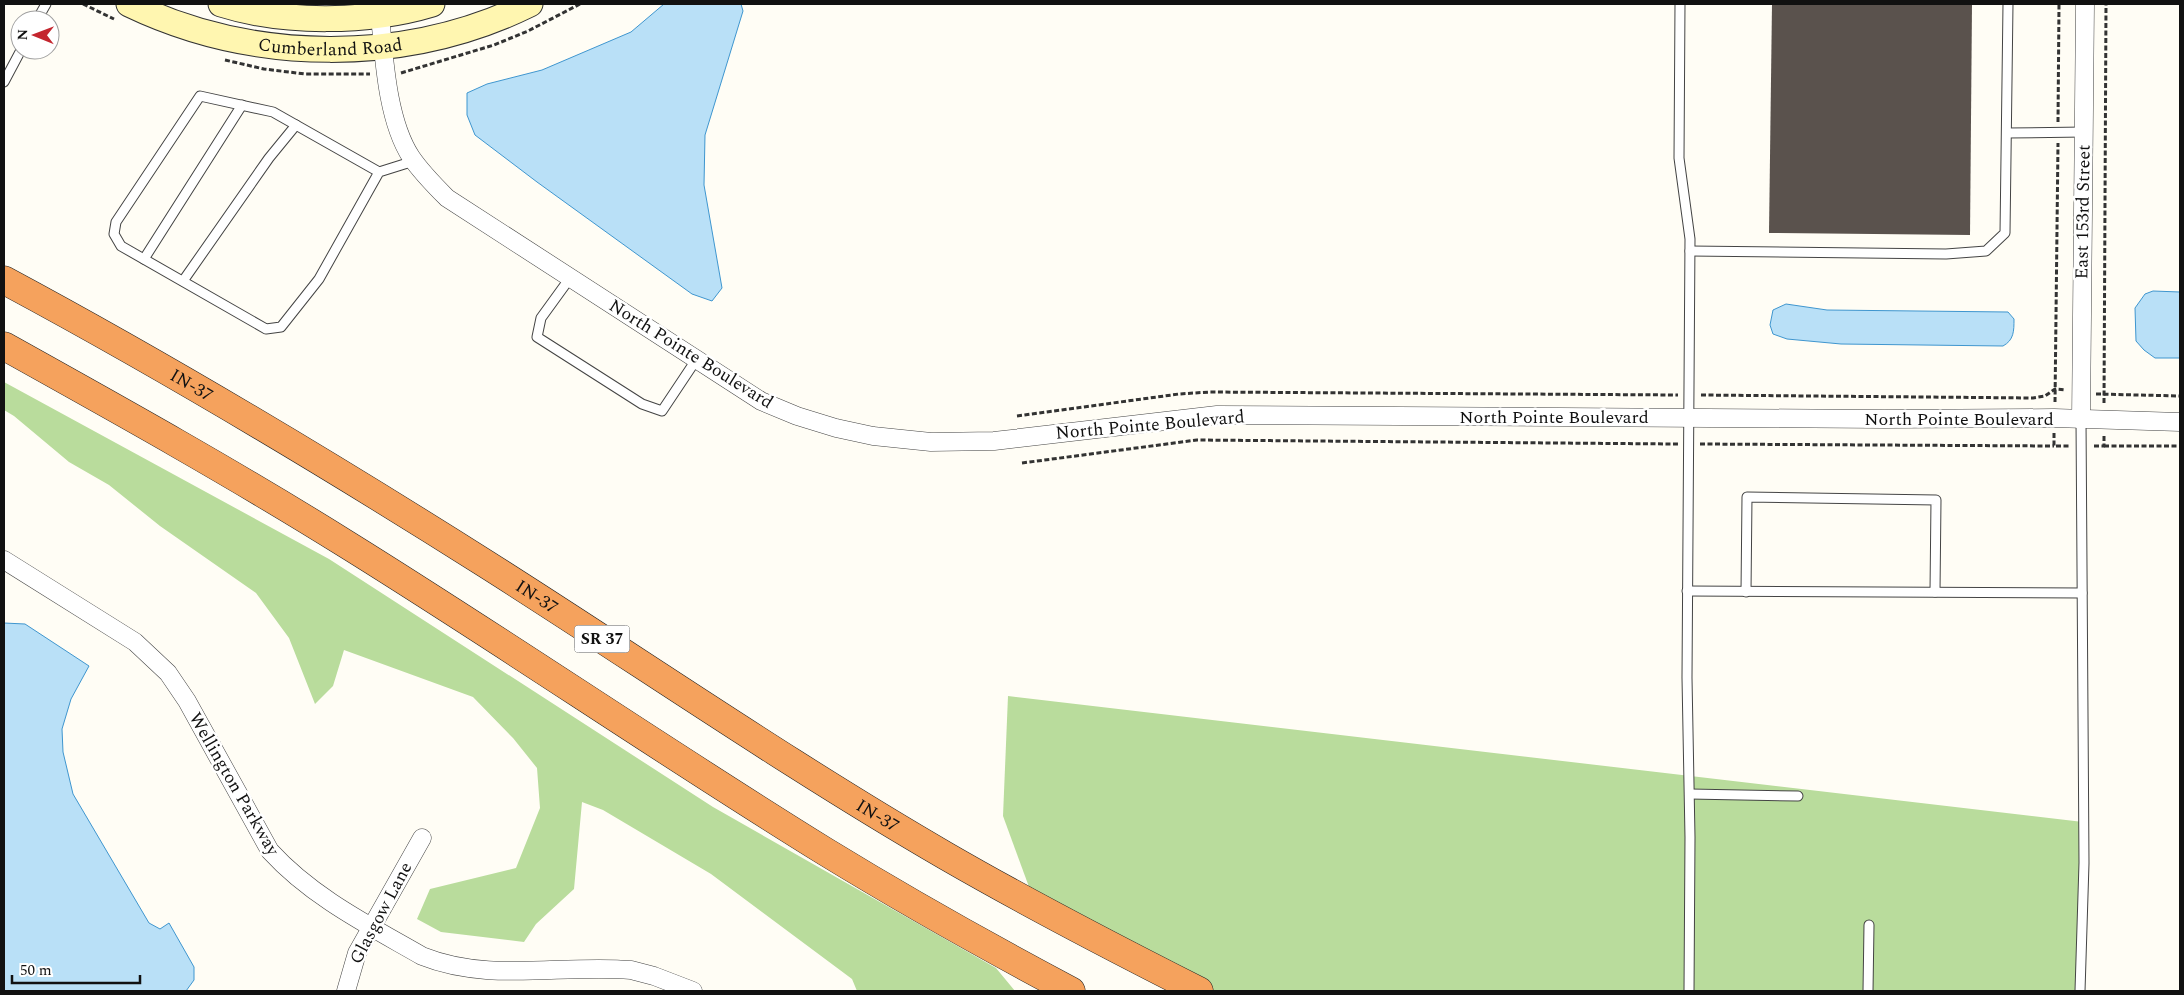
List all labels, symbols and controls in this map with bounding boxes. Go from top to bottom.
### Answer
north arrow [10,10,60,60]
text: N [12,29,33,41]
street label: Cumberland Road [257,31,404,63]
street label: East 153rd Street [2068,144,2098,280]
street label: North Pointe Boulevard [603,292,779,416]
street label: IN-37 [165,362,218,408]
street label: North Pointe Boulevard [1054,403,1246,447]
street label: North Pointe Boulevard [1459,404,1649,431]
street label: North Pointe Boulevard [1864,406,2054,433]
street label: IN-37 [510,573,564,620]
road number: SR 37 [574,626,630,652]
street label: Wellington Parkway [182,707,287,862]
street label: IN-37 [851,792,904,839]
street label: Glasgow Lane [343,857,419,969]
scale bar [12,952,140,984]
text: 50 m [20,959,52,982]

